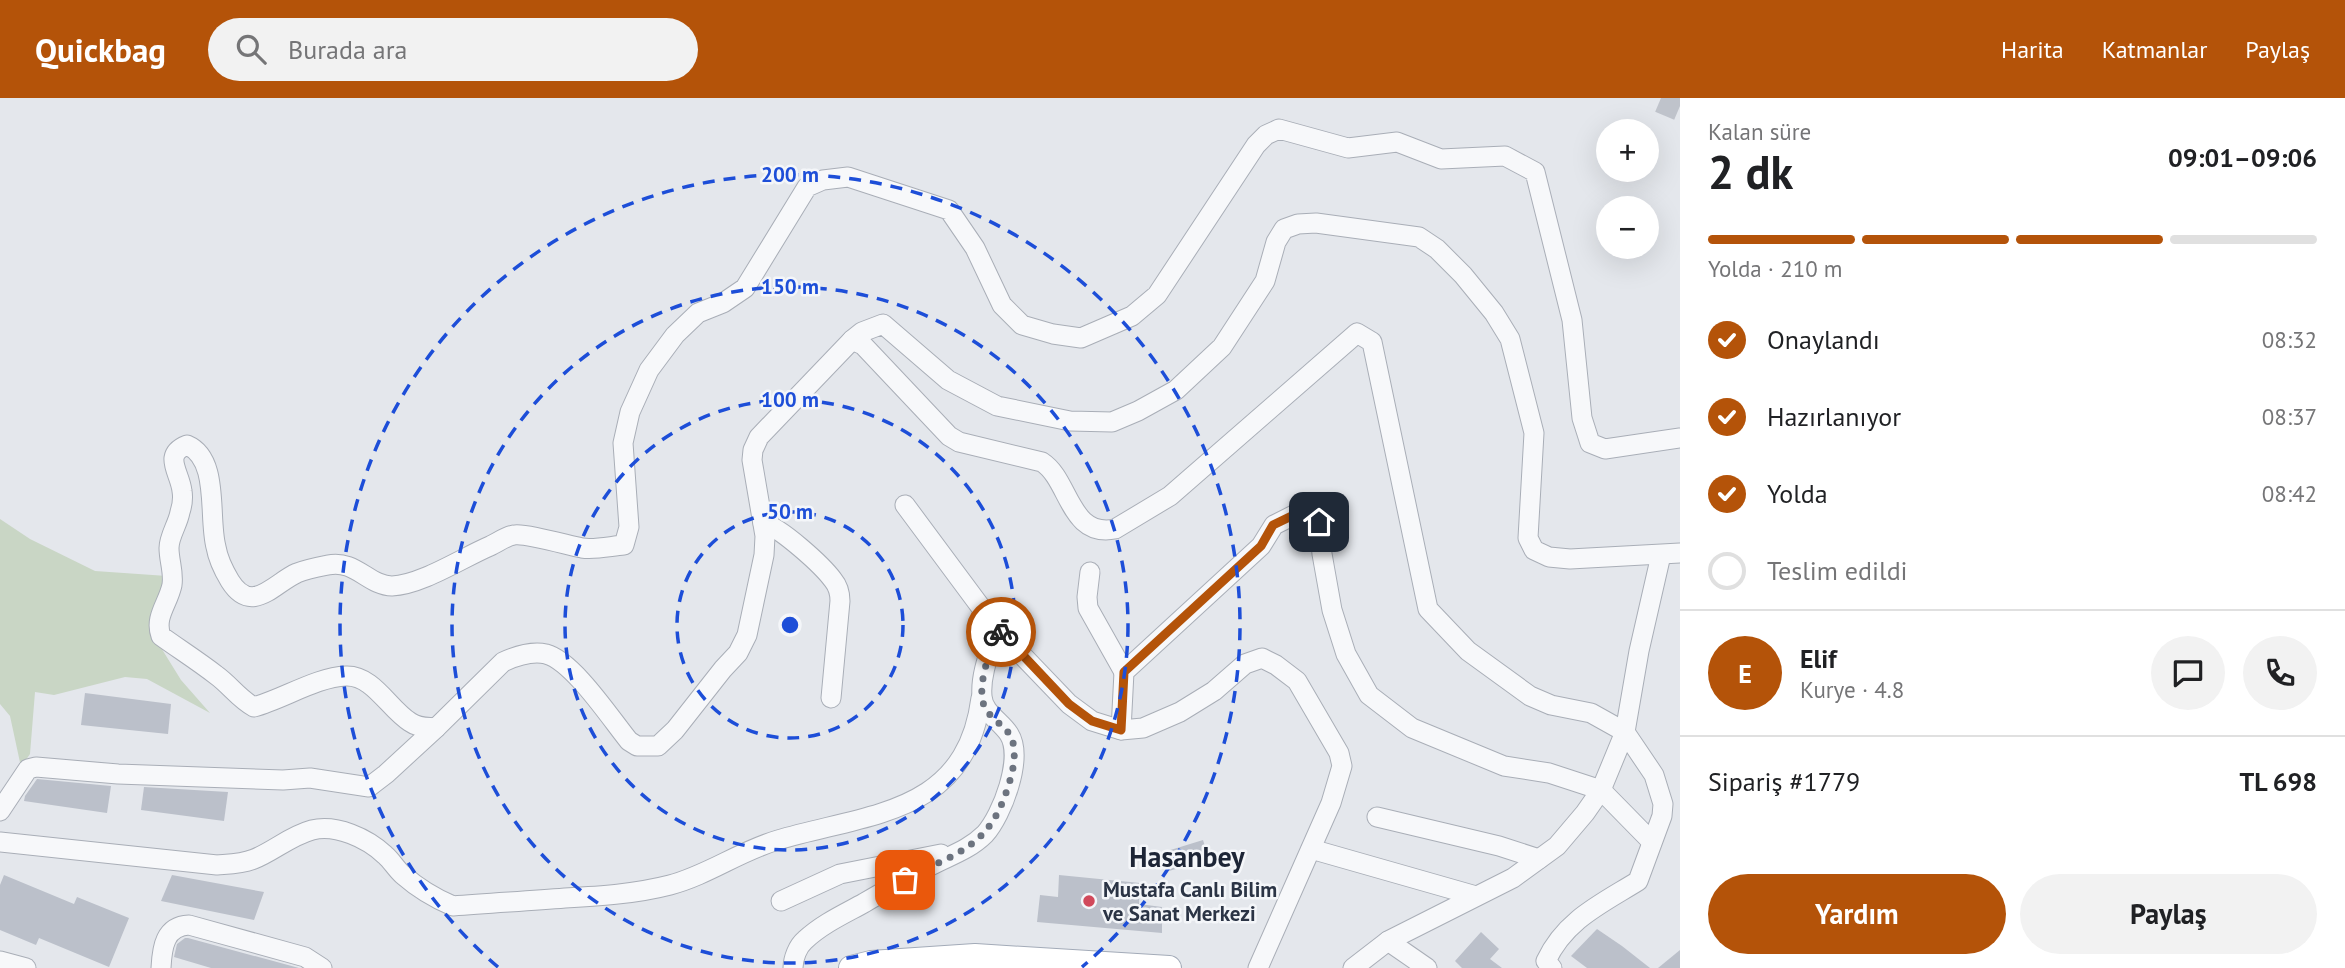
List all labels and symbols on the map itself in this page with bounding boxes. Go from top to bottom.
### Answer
text: 200 m [761,161,819,188]
text: 150 m [761,273,819,300]
text: 100 m [761,386,819,413]
pin [1289,492,1349,552]
text: 50 m [767,498,813,525]
courier [966,597,1036,667]
centre of rings [778,613,802,637]
district label: Hasanbey [1129,838,1245,875]
pin [875,850,935,910]
place label: Mustafa Canlı Bilim ve Sanat Merkezi [1102,876,1277,927]
marker: Mustafa Canlı Bilim ve Sanat Merkezi [1081,893,1097,909]

